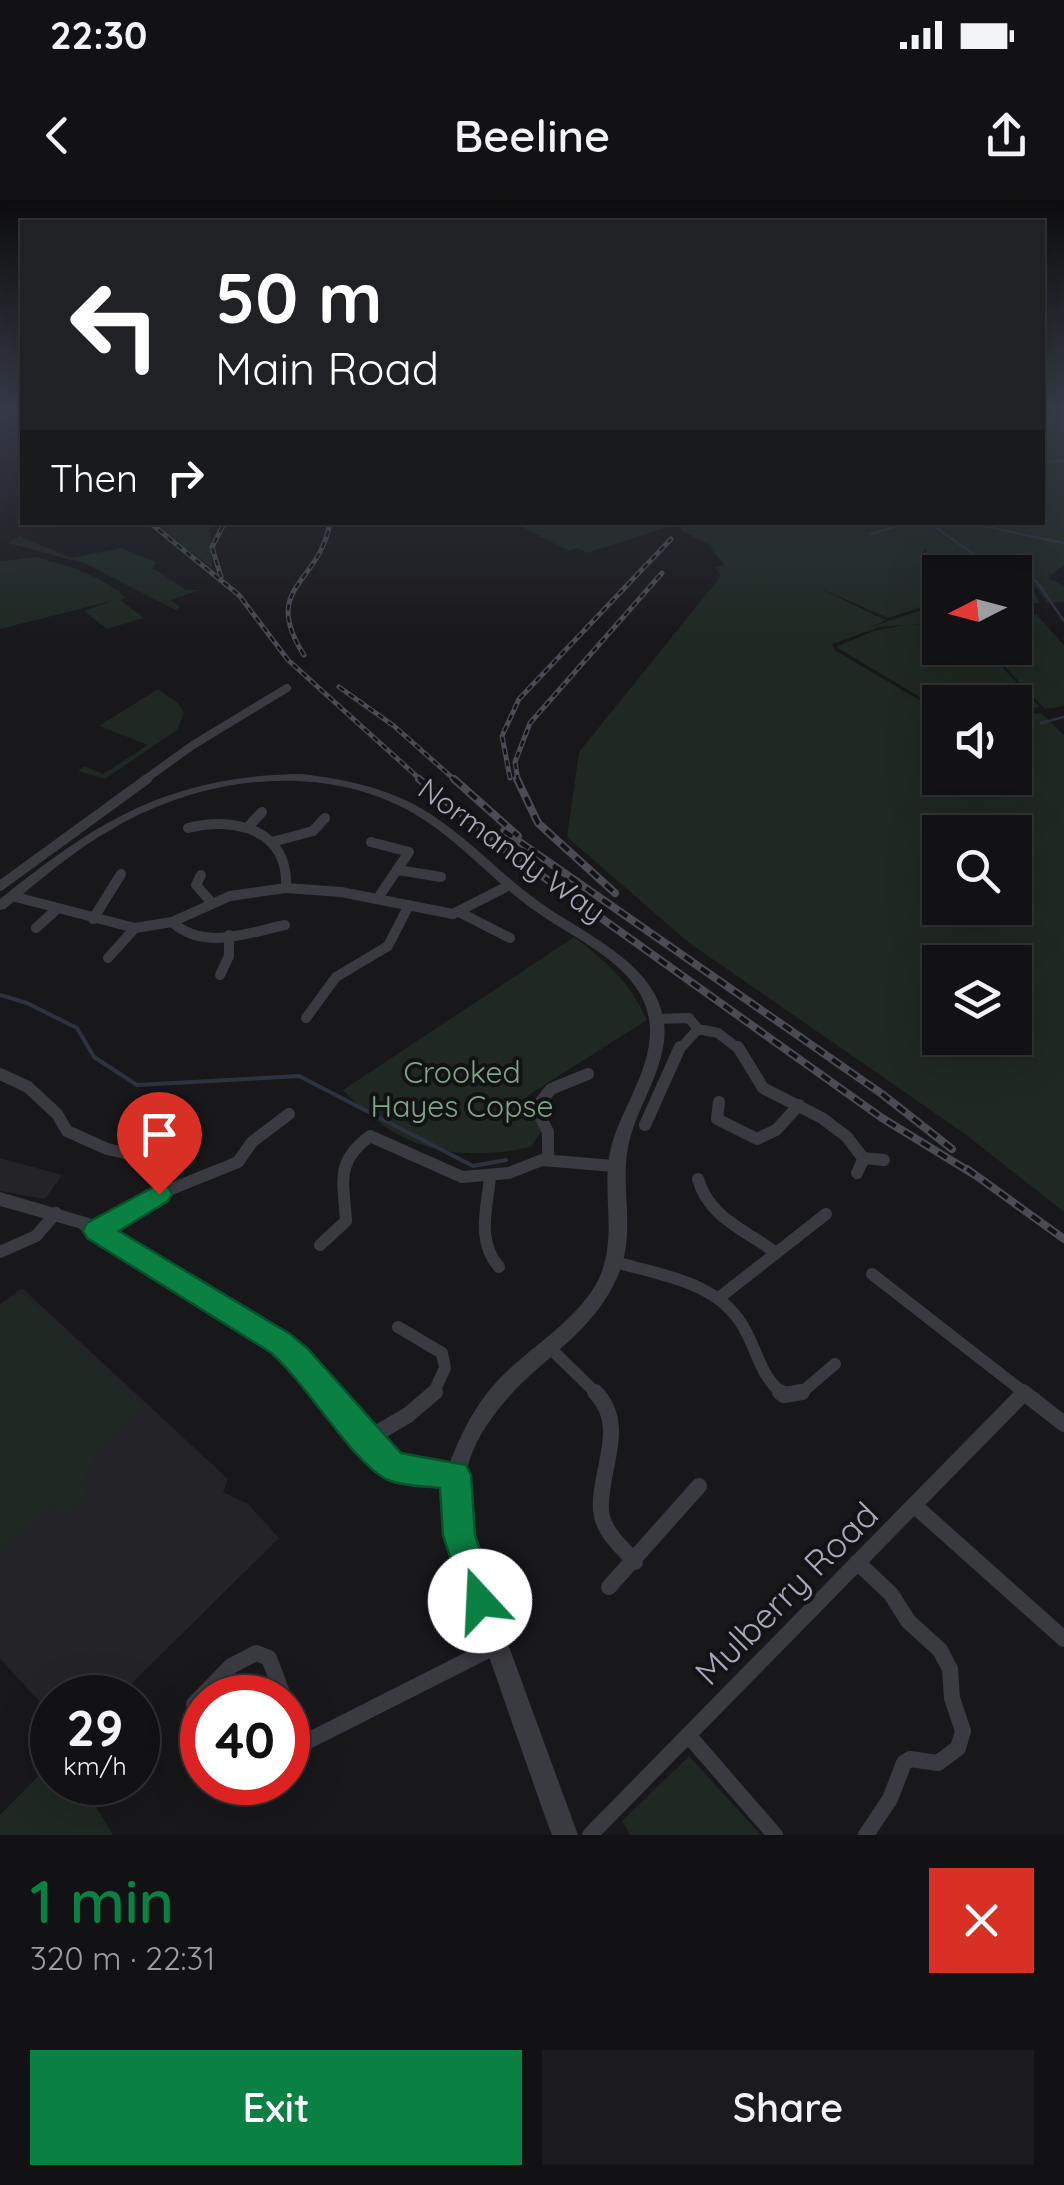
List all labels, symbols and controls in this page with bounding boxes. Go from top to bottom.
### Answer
text: 22:30 [50,11,147,59]
text: Beeline [454,107,610,163]
icon: back [30,108,85,163]
icon: share [979,108,1034,163]
text: 50 m [215,253,382,341]
icon: left [50,260,180,390]
text: Main Road [215,340,439,396]
icon: right [158,450,213,505]
text: Then [50,454,138,502]
north arrow [922,555,1032,665]
map controls [922,555,1032,1055]
button: sound [922,685,1032,795]
street label: Normandy Way [411,769,613,931]
button: search [922,815,1032,925]
button: layers [922,945,1032,1055]
park label: Crooked Hayes Copse [371,1053,553,1125]
pin [117,1092,202,1195]
icon: arrive [132,1107,187,1162]
street label: Mulberry Road [685,1492,887,1694]
position arrow [428,1549,532,1653]
speed limit sign: 40 [180,1675,310,1805]
text: 29 [67,1696,123,1759]
text: km/h [63,1750,127,1781]
text: 1 min [30,1863,174,1938]
button: close [929,1868,1034,1973]
text: 320 m · 22:31 [30,1938,215,1978]
button: Exit [30,2050,522,2165]
button: Share [542,2050,1034,2165]

